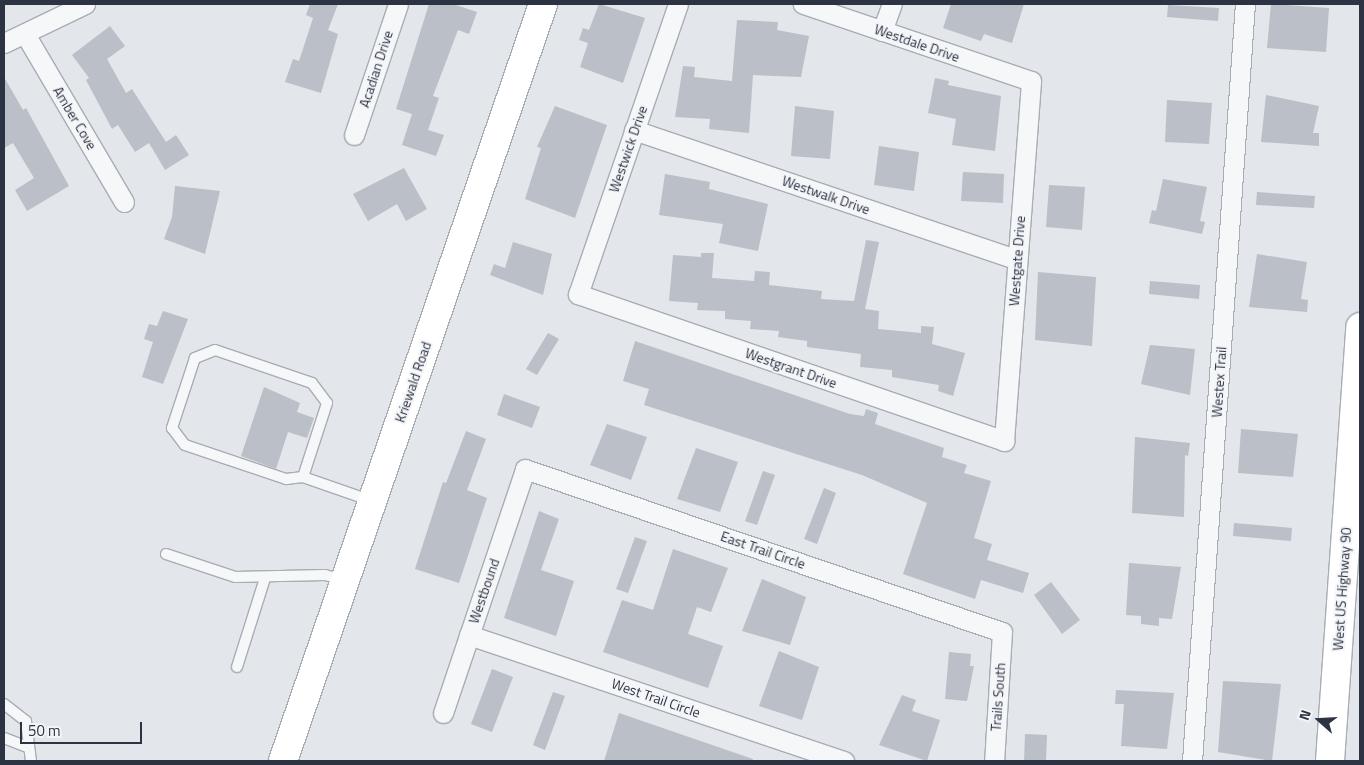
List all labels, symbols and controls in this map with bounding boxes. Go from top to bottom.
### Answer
street label: Westdale Drive [872,21,962,65]
street label: Acadian Drive [356,28,396,110]
street label: Amber Cove [50,83,100,153]
street label: Westwick Drive [605,103,651,195]
street label: Westwalk Drive [780,172,872,218]
street label: Westgate Drive [1005,215,1029,307]
street label: Kriewald Road [391,339,435,425]
street label: Westgrant Drive [743,344,839,392]
street label: Westex Trail [1208,346,1230,418]
street label: West US Highway 90 [1329,527,1355,651]
street label: East Trail Circle [718,528,808,572]
street label: Westbound [465,556,503,626]
street label: Trails South [987,662,1009,732]
street label: West Trail Circle [609,675,703,721]
north arrow [1294,695,1344,745]
text: N [1293,707,1316,723]
scale bar [22,712,145,744]
text: 50 m [28,719,61,742]

